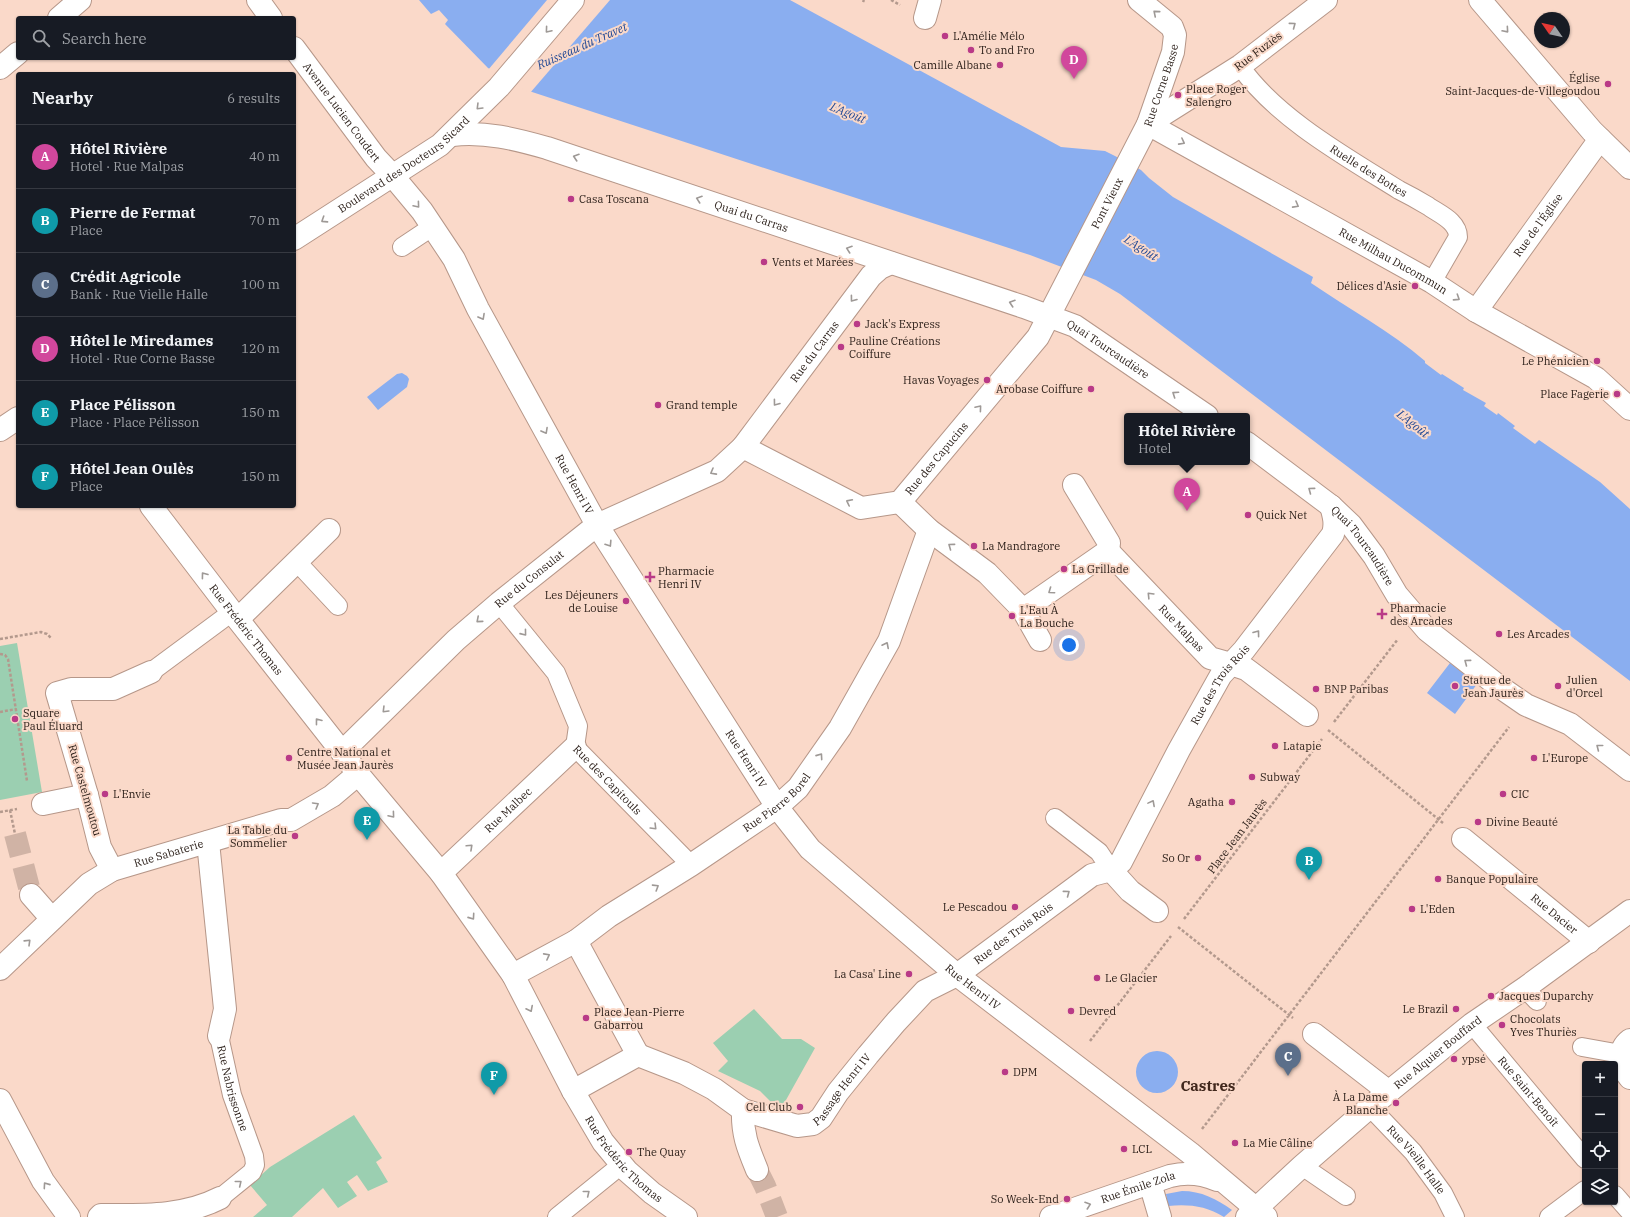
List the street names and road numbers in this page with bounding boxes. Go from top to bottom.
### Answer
street label: Rue Fuziès [1231,28,1285,74]
street label: Rue Corne Basse [1141,43,1181,128]
street label: Avenue Lucien Coudert [300,60,383,165]
street label: Boulevard des Docteurs Sicard [335,113,473,216]
street label: Ruelle des Bottes [1327,142,1409,200]
street label: Pont Vieux [1088,175,1126,231]
street label: Rue de l'Église [1510,191,1566,259]
street label: Quai du Carras [713,197,790,235]
street label: Rue Milhau Ducommun [1337,225,1450,297]
street label: Quai Tourcaudière [1065,317,1152,382]
street label: Rue du Carras [787,318,842,385]
street label: Rue des Capucins [902,419,971,498]
street label: Rue Henri IV [552,452,597,517]
street label: Quai Tourcaudière [1328,503,1397,588]
street label: Rue du Consulat [492,547,567,611]
street label: Rue Frédéric Thomas [206,581,286,678]
street label: Rue Malpas [1156,602,1207,654]
street label: Rue des Trois Rois [1188,642,1253,727]
street label: Rue Henri IV [723,727,770,791]
street label: Rue des Capitouls [570,742,645,818]
street label: Rue Castelmoutou [65,743,105,837]
street label: Rue Pierre Borel [740,770,813,835]
street label: Rue Malbec [481,784,535,836]
street label: Place Jean Jaurès [1204,796,1270,876]
street label: Rue Sabaterie [132,836,205,870]
street label: Rue Dacier [1528,890,1581,937]
street label: Rue des Trois Rois [971,899,1056,967]
street label: Rue Henri IV [942,961,1004,1013]
street label: Rue Alquier Bouffard [1391,1012,1484,1092]
street label: Rue Nabrissonne [214,1044,252,1133]
street label: Passage Henri IV [810,1050,874,1129]
street label: Rue Saint-Benoît [1495,1053,1562,1130]
street label: Rue Frédéric Thomas [582,1113,665,1205]
street label: Rue Vieille Halle [1384,1122,1448,1197]
street label: Rue Émile Zola [1099,1168,1177,1206]

